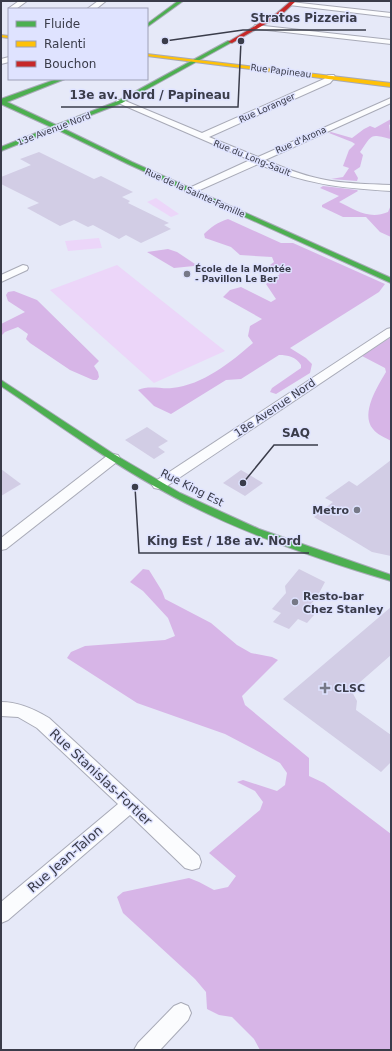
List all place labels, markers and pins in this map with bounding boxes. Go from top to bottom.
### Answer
callout: Stratos Pizzeria [243,6,366,30]
callout: 13e av. Nord / Papineau [61,83,238,107]
place label: École de la Montée - Pavillon Le Ber [195,263,291,284]
marker: École de la Montée - Pavillon Le Ber [182,269,192,279]
callout: SAQ [274,421,318,445]
place label: Metro [312,504,349,517]
marker: Metro [352,505,362,515]
callout: King Est / 18e av. Nord [139,529,309,553]
place label: Resto-bar Chez Stanley [303,590,383,616]
marker: Resto-bar Chez Stanley [290,597,300,607]
marker: CLSC [319,682,331,694]
place label: CLSC [334,682,365,695]

